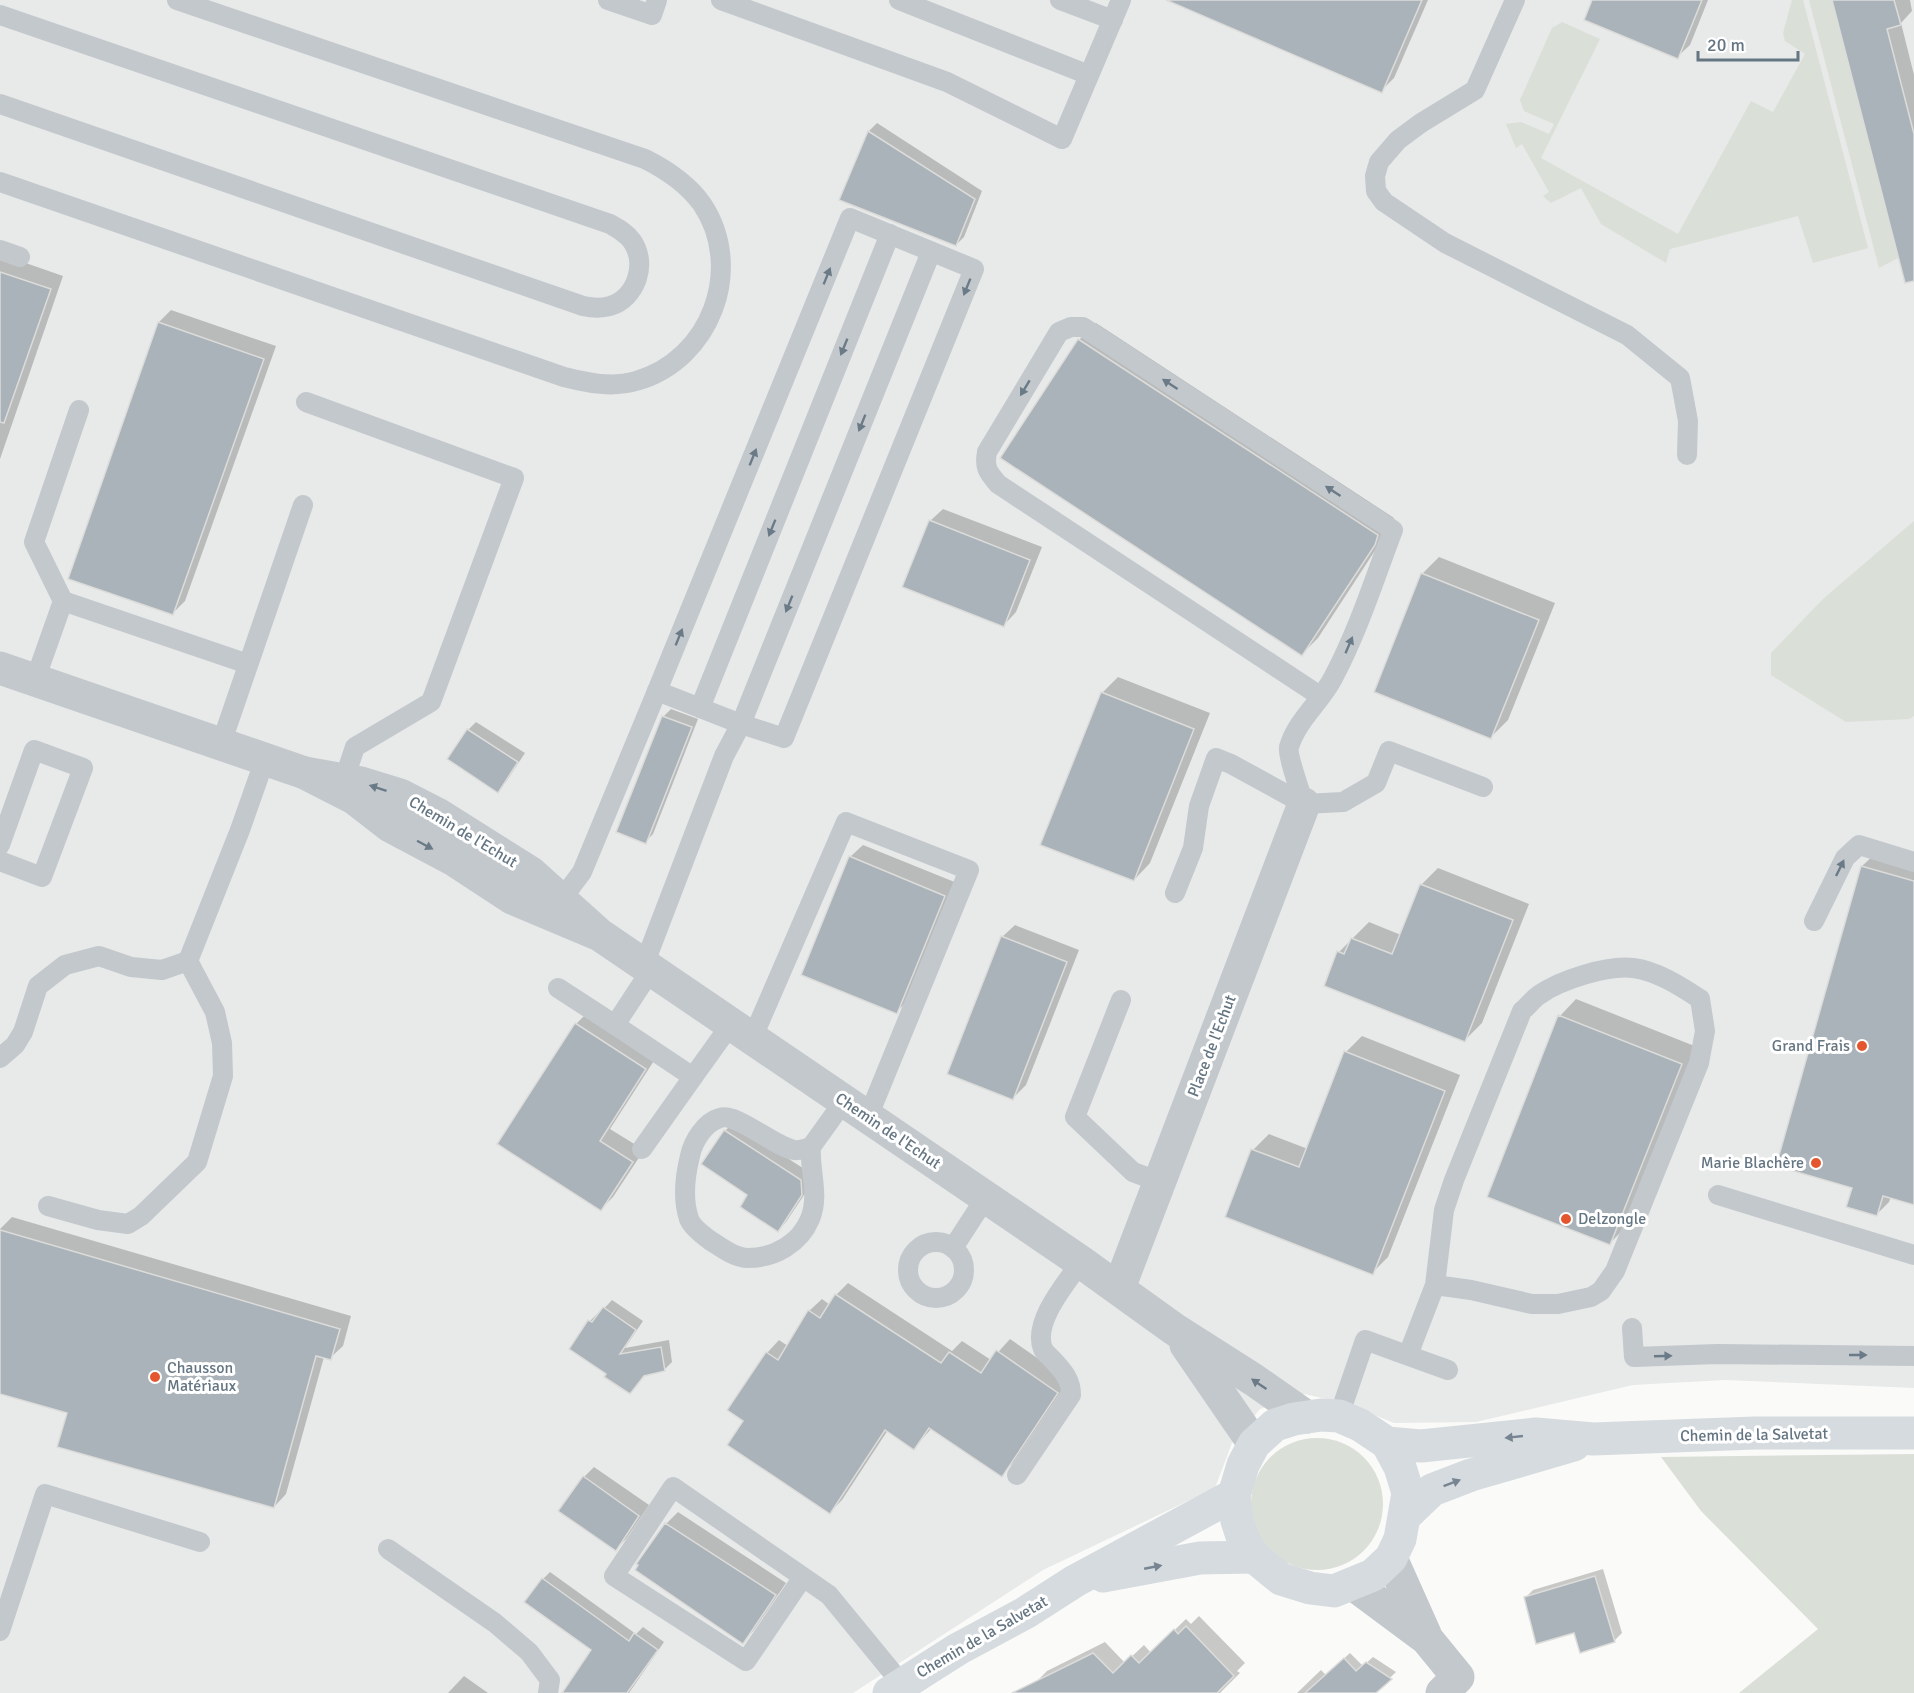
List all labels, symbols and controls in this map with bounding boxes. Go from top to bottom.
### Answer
scale bar [1698,24,1798,62]
text: 20 m [1707,34,1745,56]
one-way arrow [823,267,832,285]
one-way arrow [962,278,971,296]
one-way arrow [839,338,848,356]
one-way arrow [1162,379,1178,390]
one-way arrow [1020,380,1031,396]
one-way arrow [857,414,867,432]
one-way arrow [748,447,758,465]
one-way arrow [1326,485,1342,497]
one-way arrow [767,519,776,537]
one-way arrow [784,595,794,613]
one-way arrow [675,628,684,646]
one-way arrow [1344,636,1354,654]
one-way arrow [369,783,387,792]
street label: Chemin de l'Echut [405,792,521,872]
one-way arrow [417,840,434,850]
one-way arrow [1836,860,1845,877]
street label: Place de l'Echut [1183,992,1241,1100]
place label: Grand Frais [1772,1036,1850,1056]
marker: Grand Frais [1855,1039,1869,1053]
street label: Chemin de l'Echut [832,1088,945,1174]
place label: Marie Blachère [1701,1153,1804,1173]
marker: Marie Blachère [1809,1156,1823,1170]
place label: Delzongle [1578,1209,1646,1229]
marker: Delzongle [1559,1212,1573,1226]
one-way arrow [1654,1351,1673,1360]
one-way arrow [1849,1351,1868,1360]
place label: Chausson Matériaux [167,1358,237,1396]
marker: Chausson Matériaux [148,1370,162,1384]
one-way arrow [1251,1378,1267,1389]
street label: Chemin de la Salvetat [1680,1424,1828,1446]
one-way arrow [1504,1432,1523,1442]
one-way arrow [1443,1477,1461,1487]
one-way arrow [1144,1562,1163,1571]
street label: Chemin de la Salvetat [913,1591,1051,1683]

